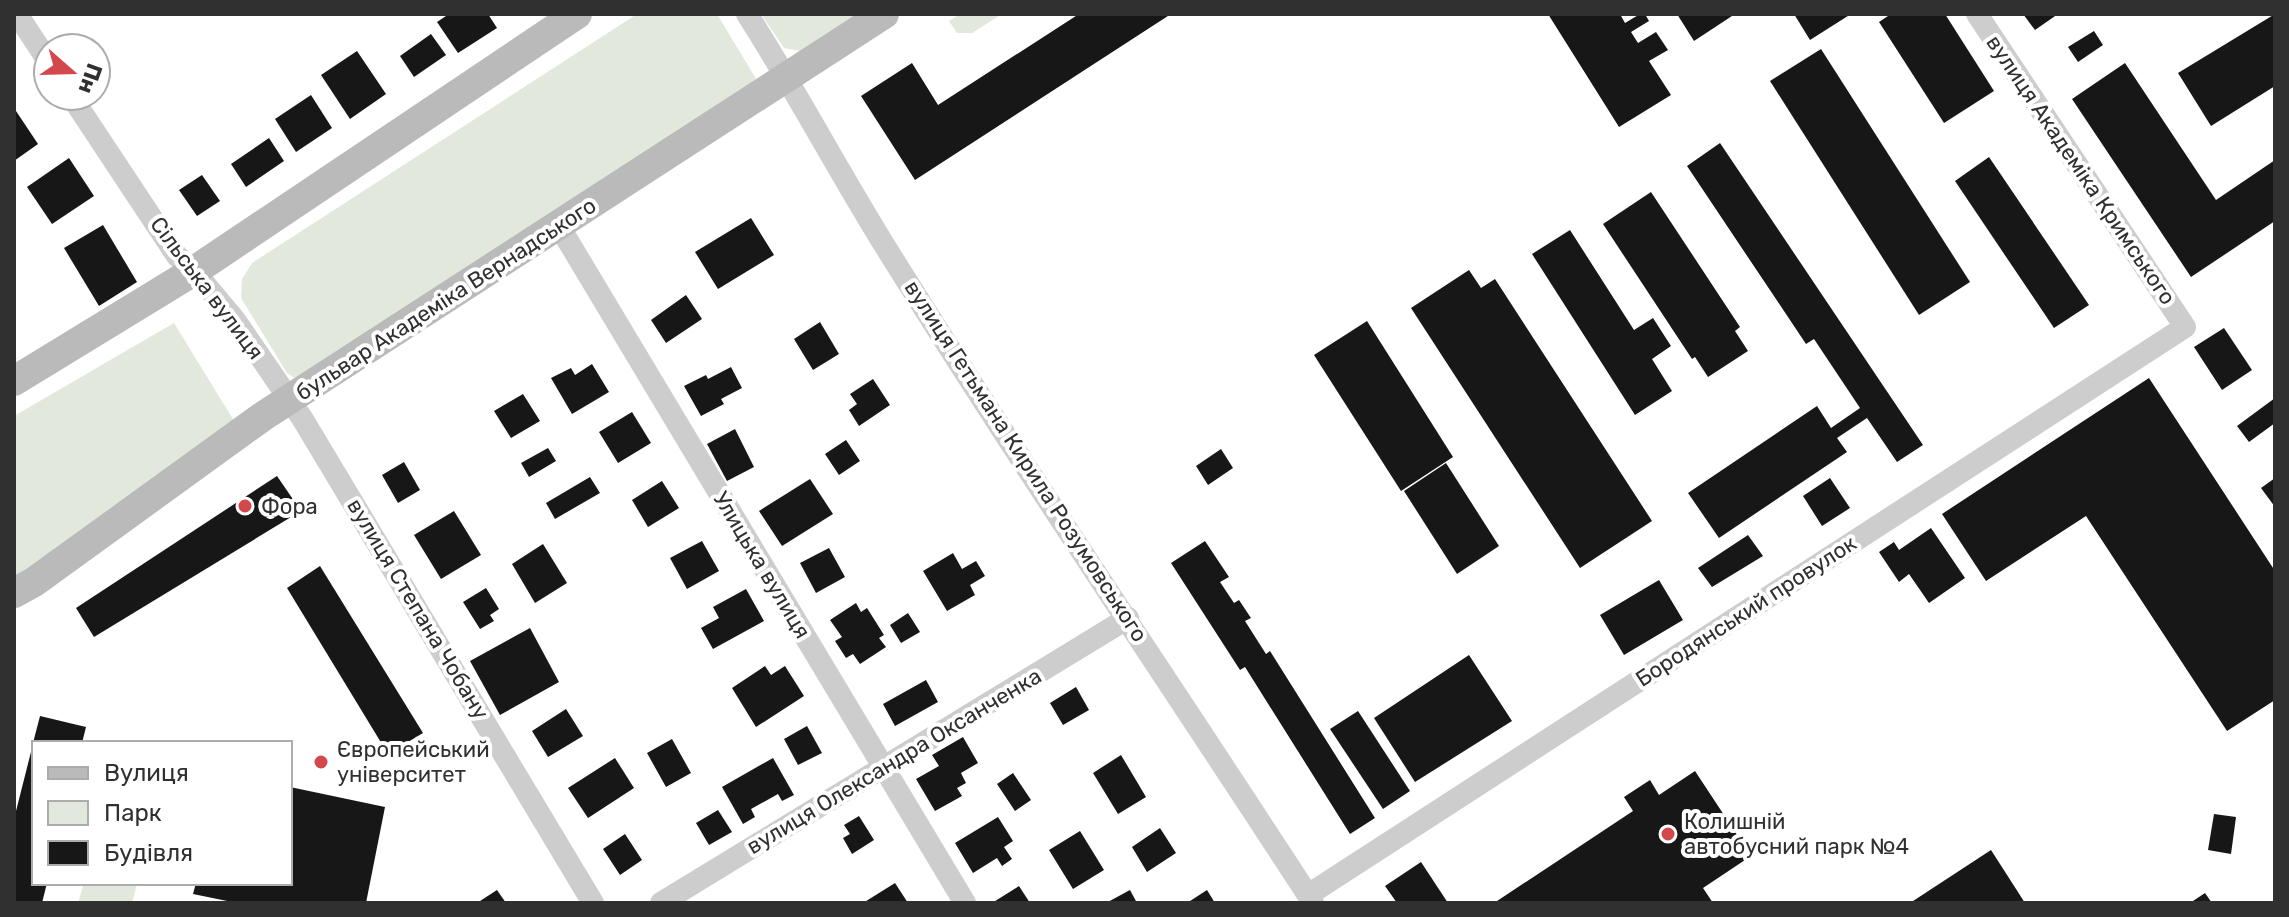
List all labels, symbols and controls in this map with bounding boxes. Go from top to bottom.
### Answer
street label: вулиця Академіка Кримського [1981,30,2181,310]
north arrow [32,32,112,112]
text: Пн [72,60,108,98]
street label: бульвар Академіка Вернадського [291,192,601,406]
street label: Сільська вулиця [145,211,269,365]
street label: вулиця Гетьмана Кирила Розумовського [899,275,1153,647]
street label: Улицька вулиця [707,487,817,643]
place label: Фора [261,493,318,520]
street label: вулиця Степана Чобану [341,494,495,724]
marker: Фора [236,497,254,515]
street label: Бородянський провулок [1631,529,1862,693]
street label: вулиця Олександра Оксанченка [742,662,1046,860]
place label: Європейський університет [337,736,490,788]
legend [32,741,292,885]
marker: Європейський університет [312,753,330,771]
text: Вулиця [104,759,189,787]
text: Парк [104,799,162,827]
place label: Колишній автобусний парк №4 [1684,808,1909,860]
marker: Колишній автобусний парк №4 [1659,825,1677,843]
text: Будівля [104,839,193,867]

